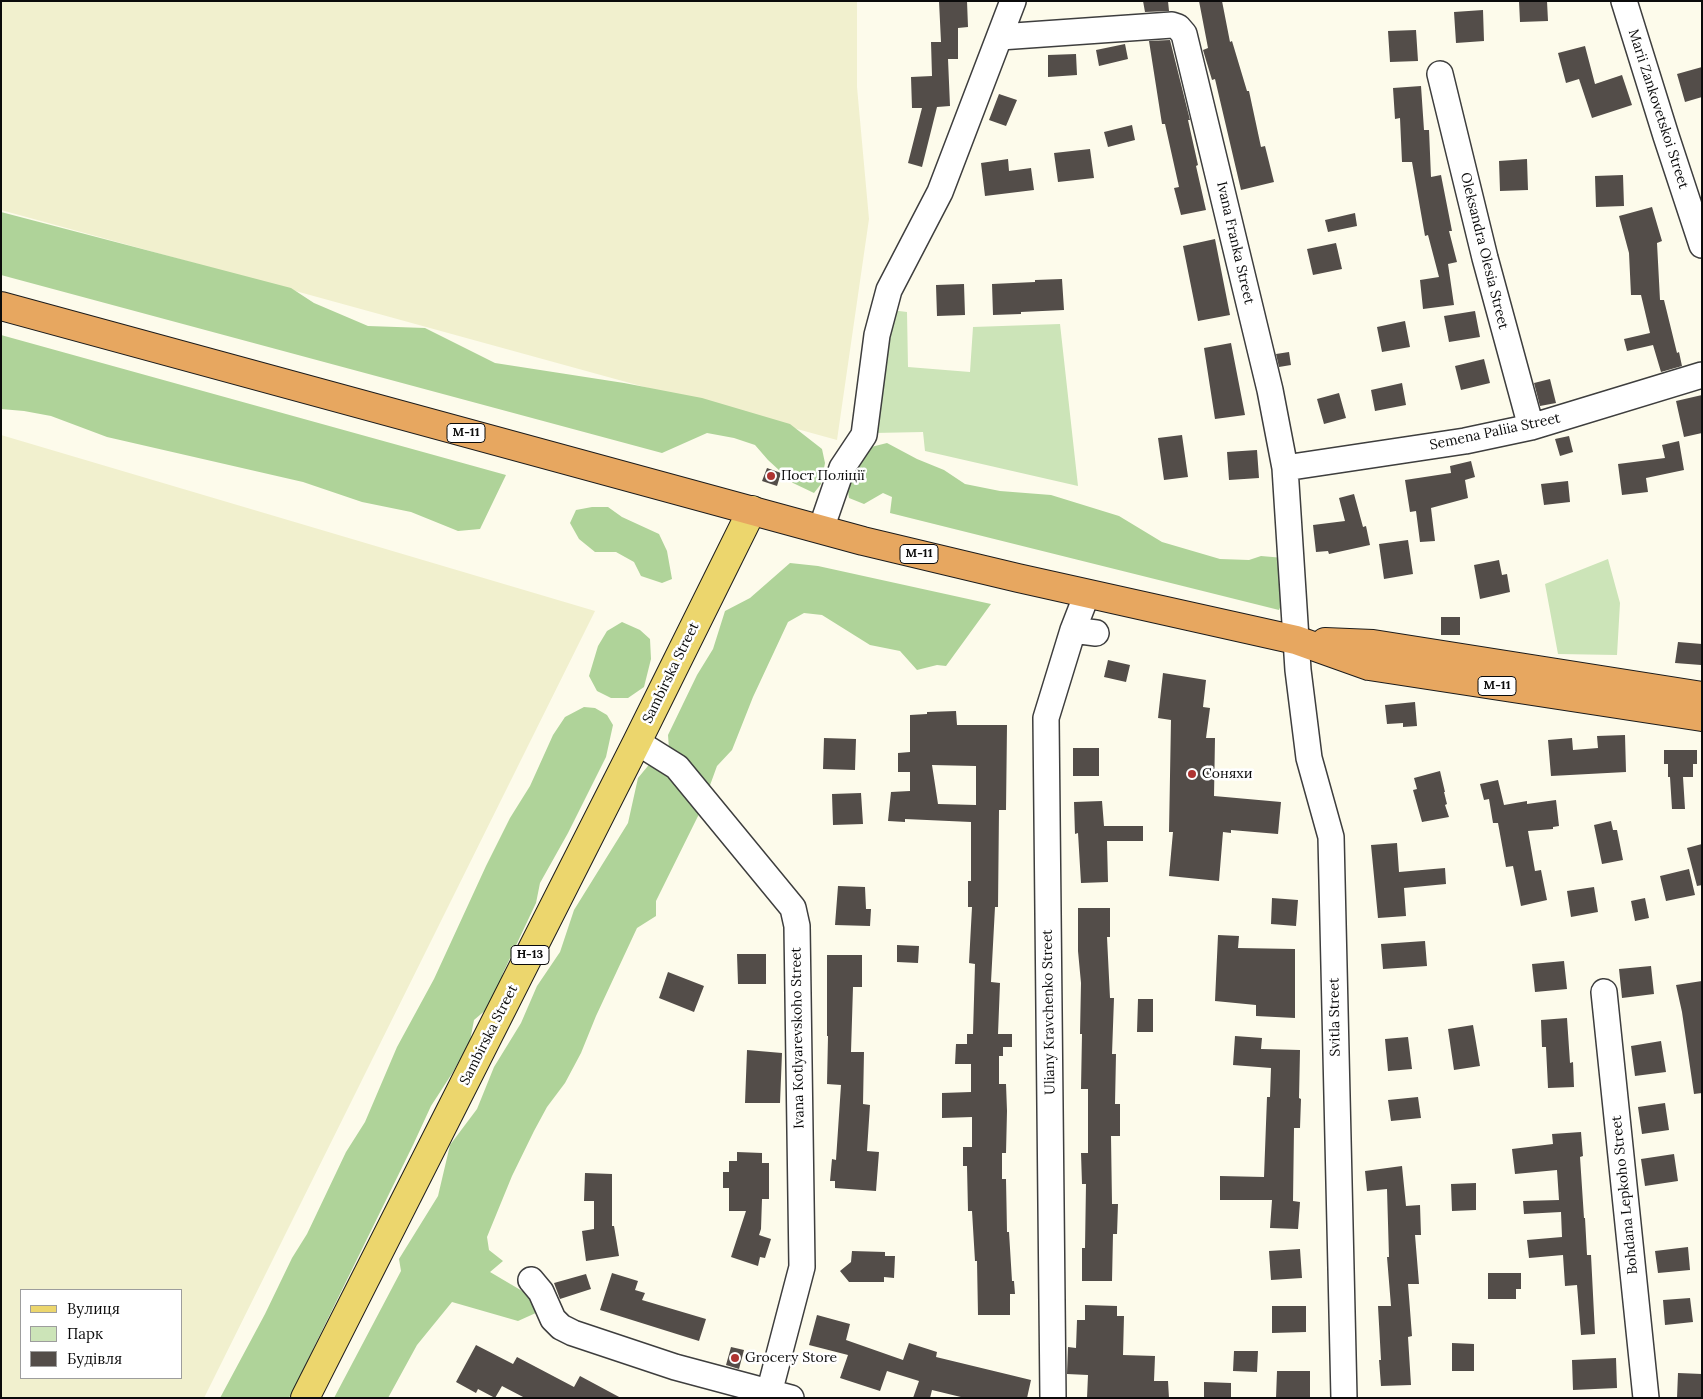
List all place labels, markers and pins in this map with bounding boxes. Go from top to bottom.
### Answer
place label: Пост Поліції [781,468,865,484]
marker: Пост Поліції [765,470,777,482]
place label: Соняхи [1202,766,1252,782]
marker: Соняхи [1186,768,1198,780]
place label: Grocery Store [745,1350,837,1366]
marker: Grocery Store [729,1352,741,1364]

